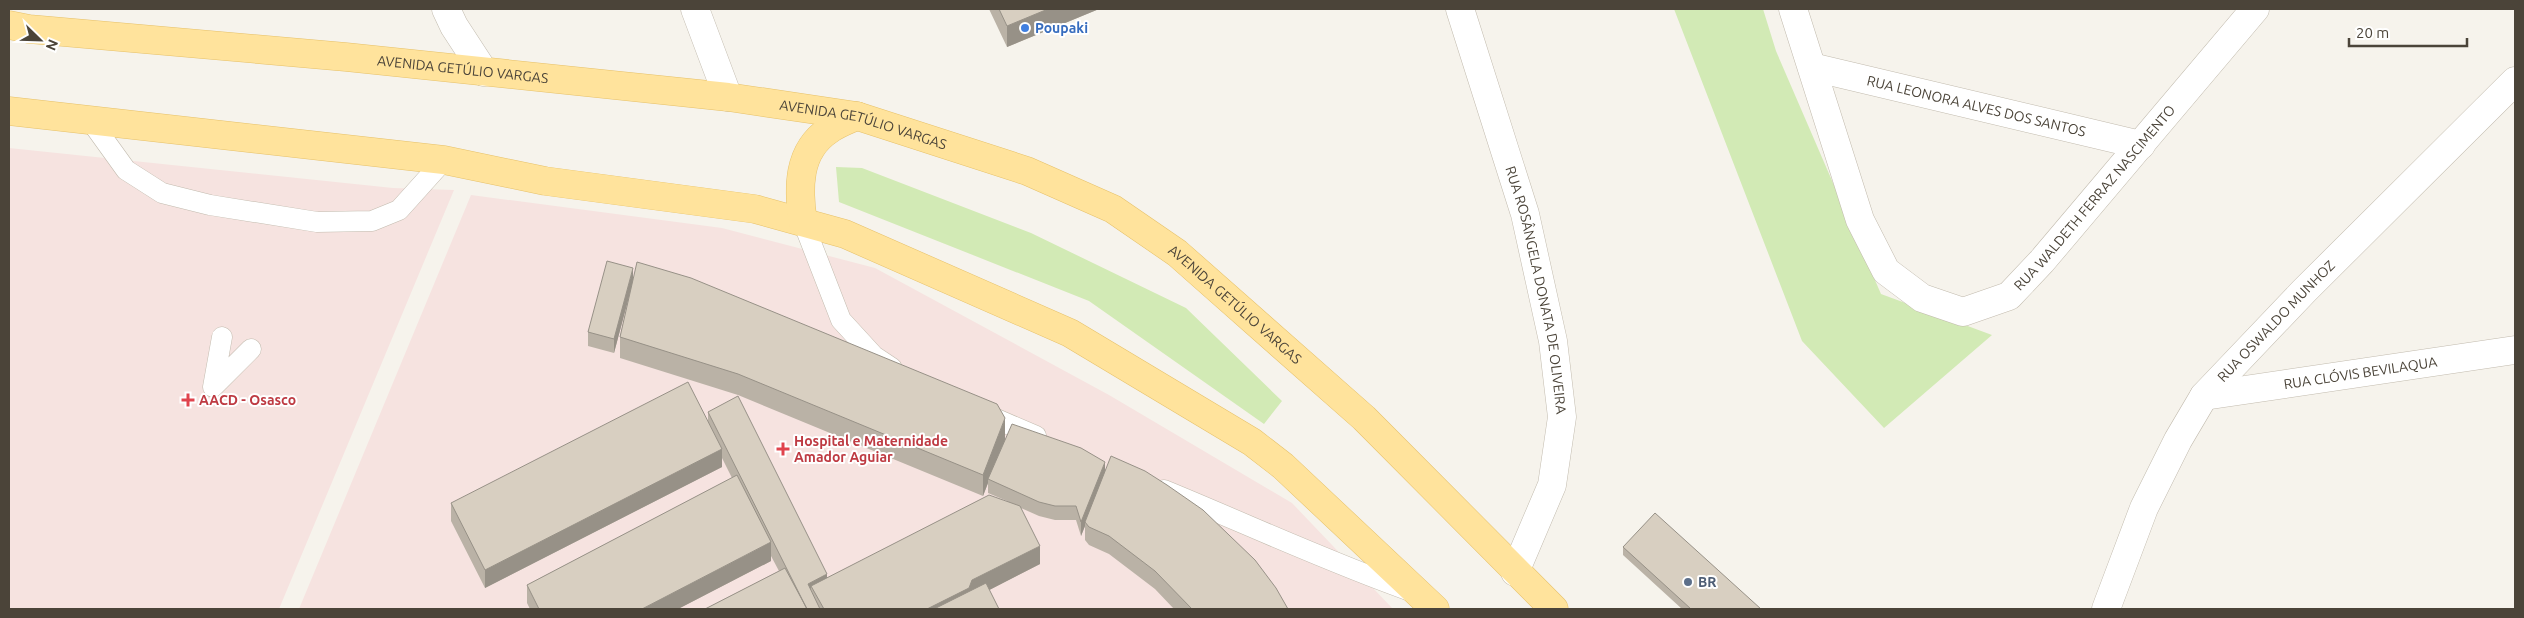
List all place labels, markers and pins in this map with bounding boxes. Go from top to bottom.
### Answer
place label: Poupaki [1035,20,1088,36]
marker: Poupaki [1019,22,1031,34]
place label: AACD - Osasco [199,392,296,408]
marker: AACD - Osasco [181,393,195,407]
place label: Hospital e Maternidade Amador Aguiar [794,433,948,465]
marker: Hospital e Maternidade Amador Aguiar [776,442,790,456]
place label: BR [1698,574,1716,590]
marker: BR [1682,576,1694,588]

